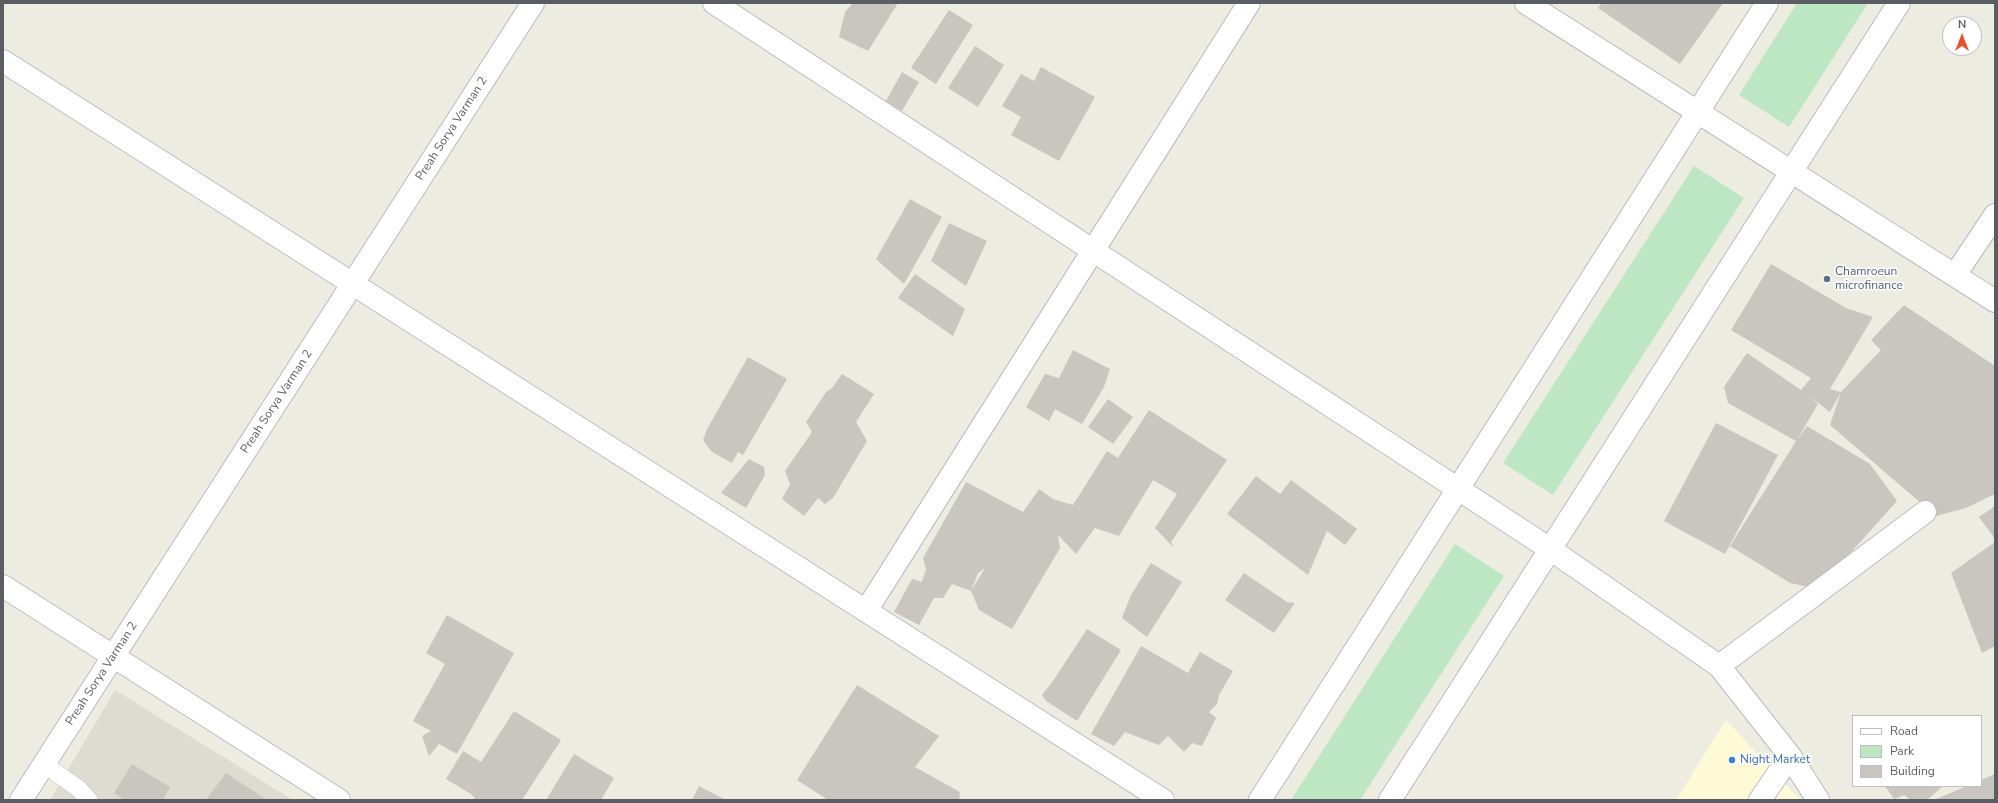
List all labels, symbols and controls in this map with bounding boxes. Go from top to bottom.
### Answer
north arrow [1942,16,1982,56]
text: N [1958,17,1966,32]
street label: Preah Sorya Varman 2 [413,75,491,183]
place label: Chamroeun microfinance [1835,265,1903,293]
marker: Chamroeun microfinance [1822,274,1832,284]
street label: Preah Sorya Varman 2 [238,348,316,456]
street label: Preah Sorya Varman 2 [63,620,141,728]
legend [1852,715,1982,787]
text: Road [1890,723,1918,739]
text: Park [1890,743,1914,759]
place label: Night Market [1740,753,1810,767]
marker: Night Market [1727,755,1737,765]
text: Building [1890,763,1935,779]

